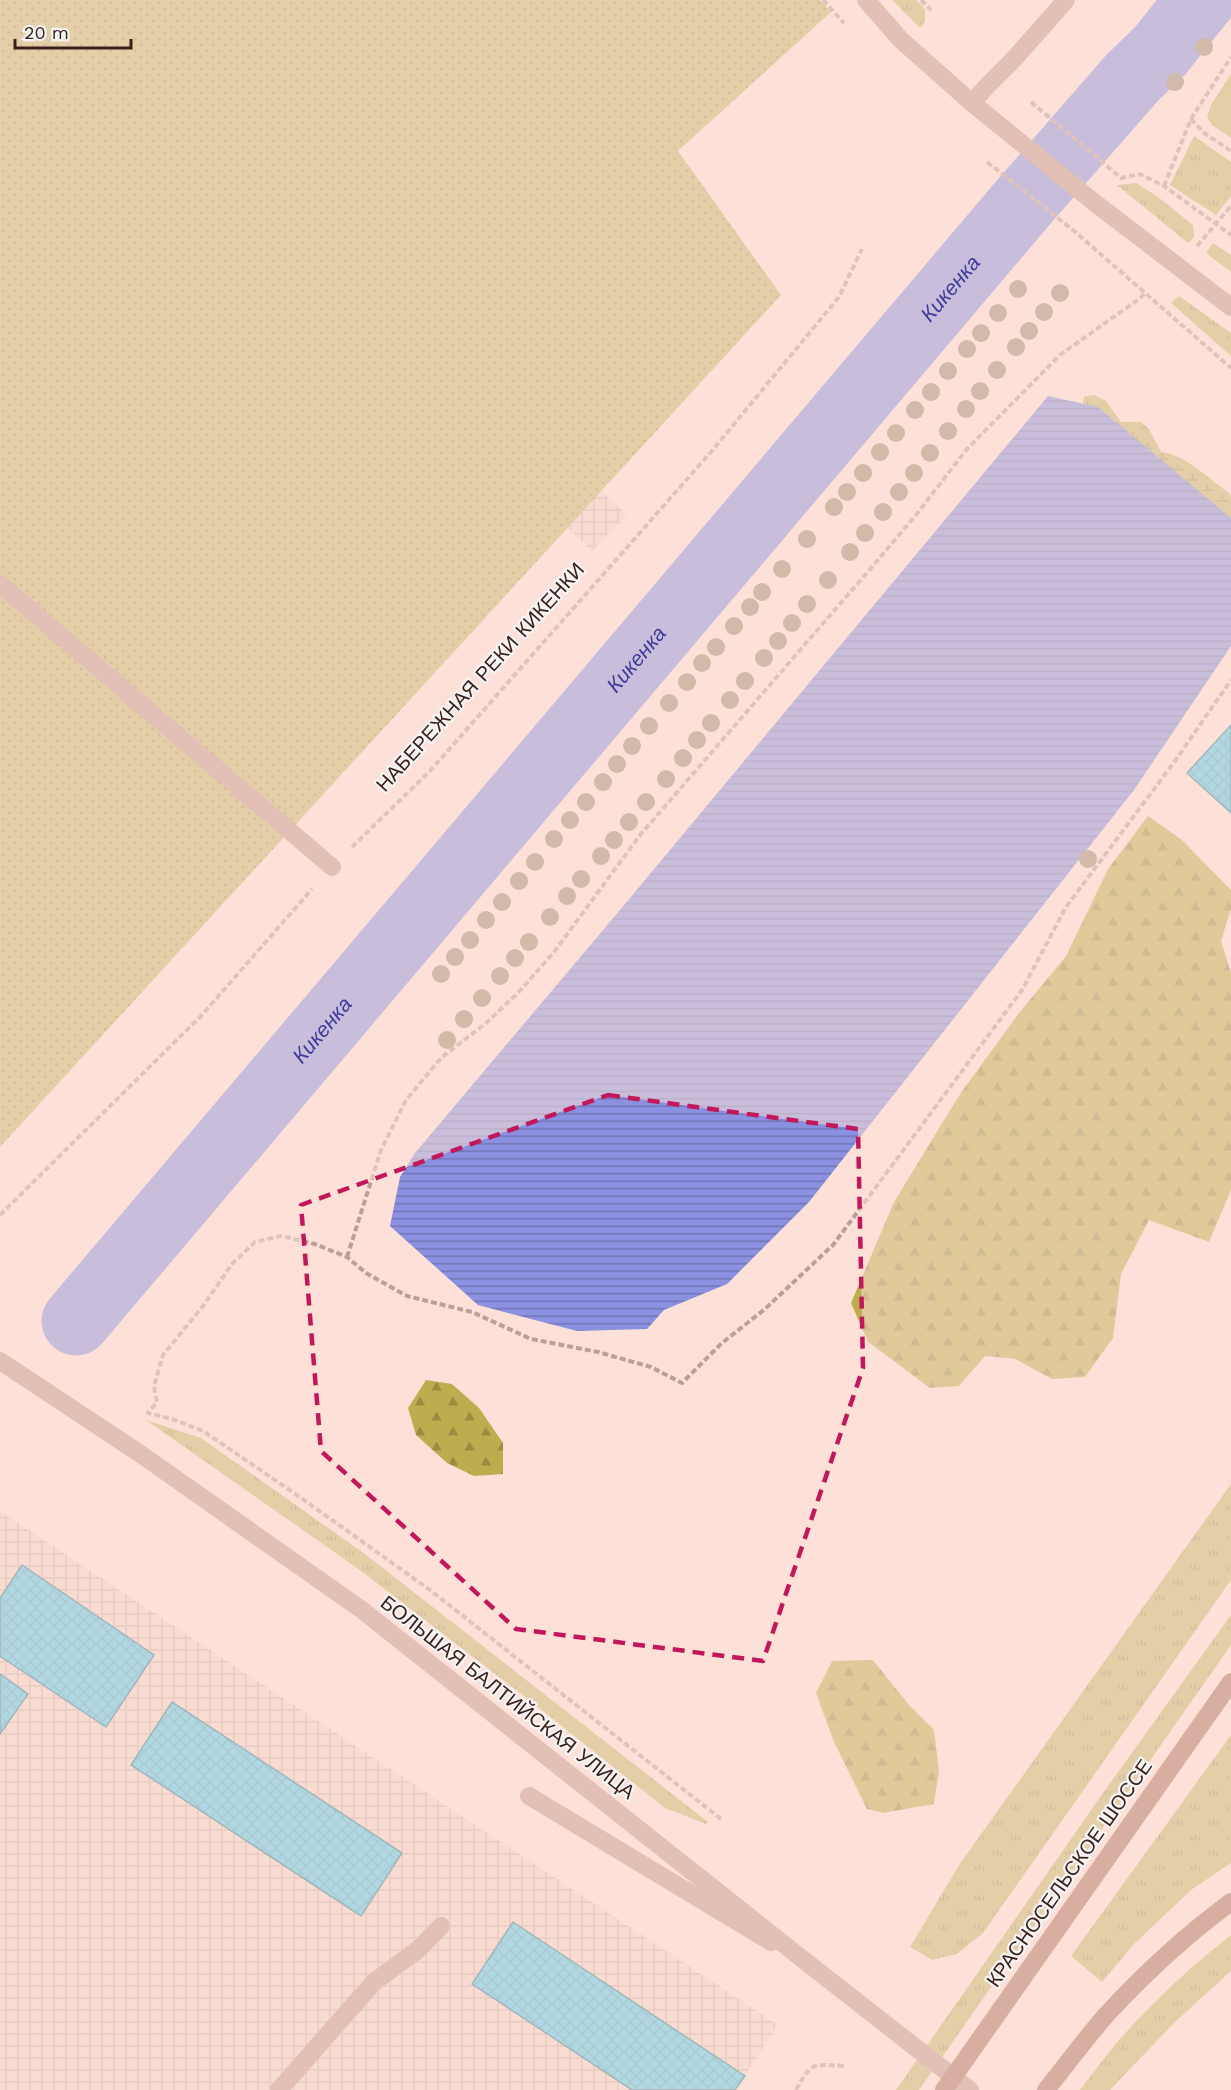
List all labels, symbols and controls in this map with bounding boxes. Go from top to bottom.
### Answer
scale bar [15,12,130,50]
text: 20 m [24,22,69,43]
water label: Кикенка [915,250,985,326]
street label: НАБЕРЕЖНАЯ РЕКИ КИКЕНКИ [371,558,589,796]
water label: Кикенка [601,621,671,697]
water label: Кикенка [287,992,357,1068]
street label: БОЛЬШАЯ БАЛТИЙСКАЯ УЛИЦА [376,1590,641,1804]
street label: КРАСНОСЕЛЬСКОЕ ШОССЕ [981,1755,1157,1991]

